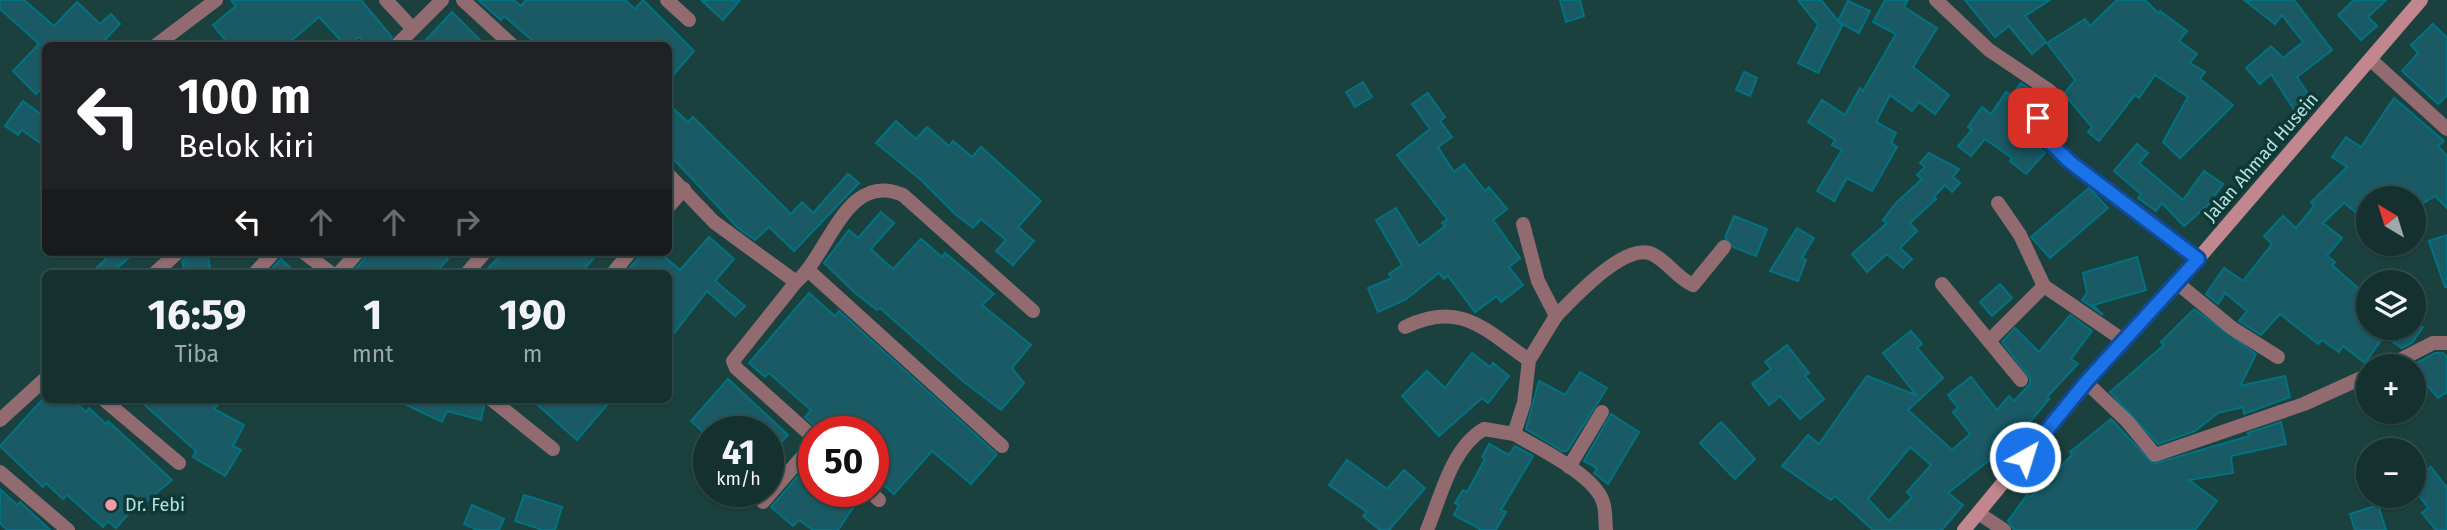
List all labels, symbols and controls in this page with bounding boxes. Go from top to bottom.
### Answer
text: 100 m [178,67,311,126]
icon: left [63,70,154,161]
pin [2008,88,2068,148]
street label: Jalan Ahmad Husein [2199,88,2323,226]
icon: arrive [2019,99,2057,137]
text: Belok kiri [178,127,314,165]
north arrow [2356,186,2426,256]
map controls [2356,186,2426,508]
icon: left [229,203,267,241]
icon: ahead [302,203,340,241]
icon: ahead [375,203,413,241]
icon: right [448,203,486,241]
button: layers [2356,270,2426,340]
text: 16:59 [147,290,246,340]
text: 1 [363,290,382,340]
text: 190 [499,290,566,340]
text: Tiba [175,340,219,368]
text: mnt [352,340,393,368]
text: m [523,340,543,368]
button: + [2356,354,2426,424]
speed limit sign: 50 [798,416,889,507]
position arrow [1988,420,2062,494]
text: 41 [722,431,755,473]
button: − [2356,438,2426,508]
text: km/h [716,468,761,490]
place label: Dr. Febi [125,494,185,516]
marker: Dr. Febi [103,497,119,513]

